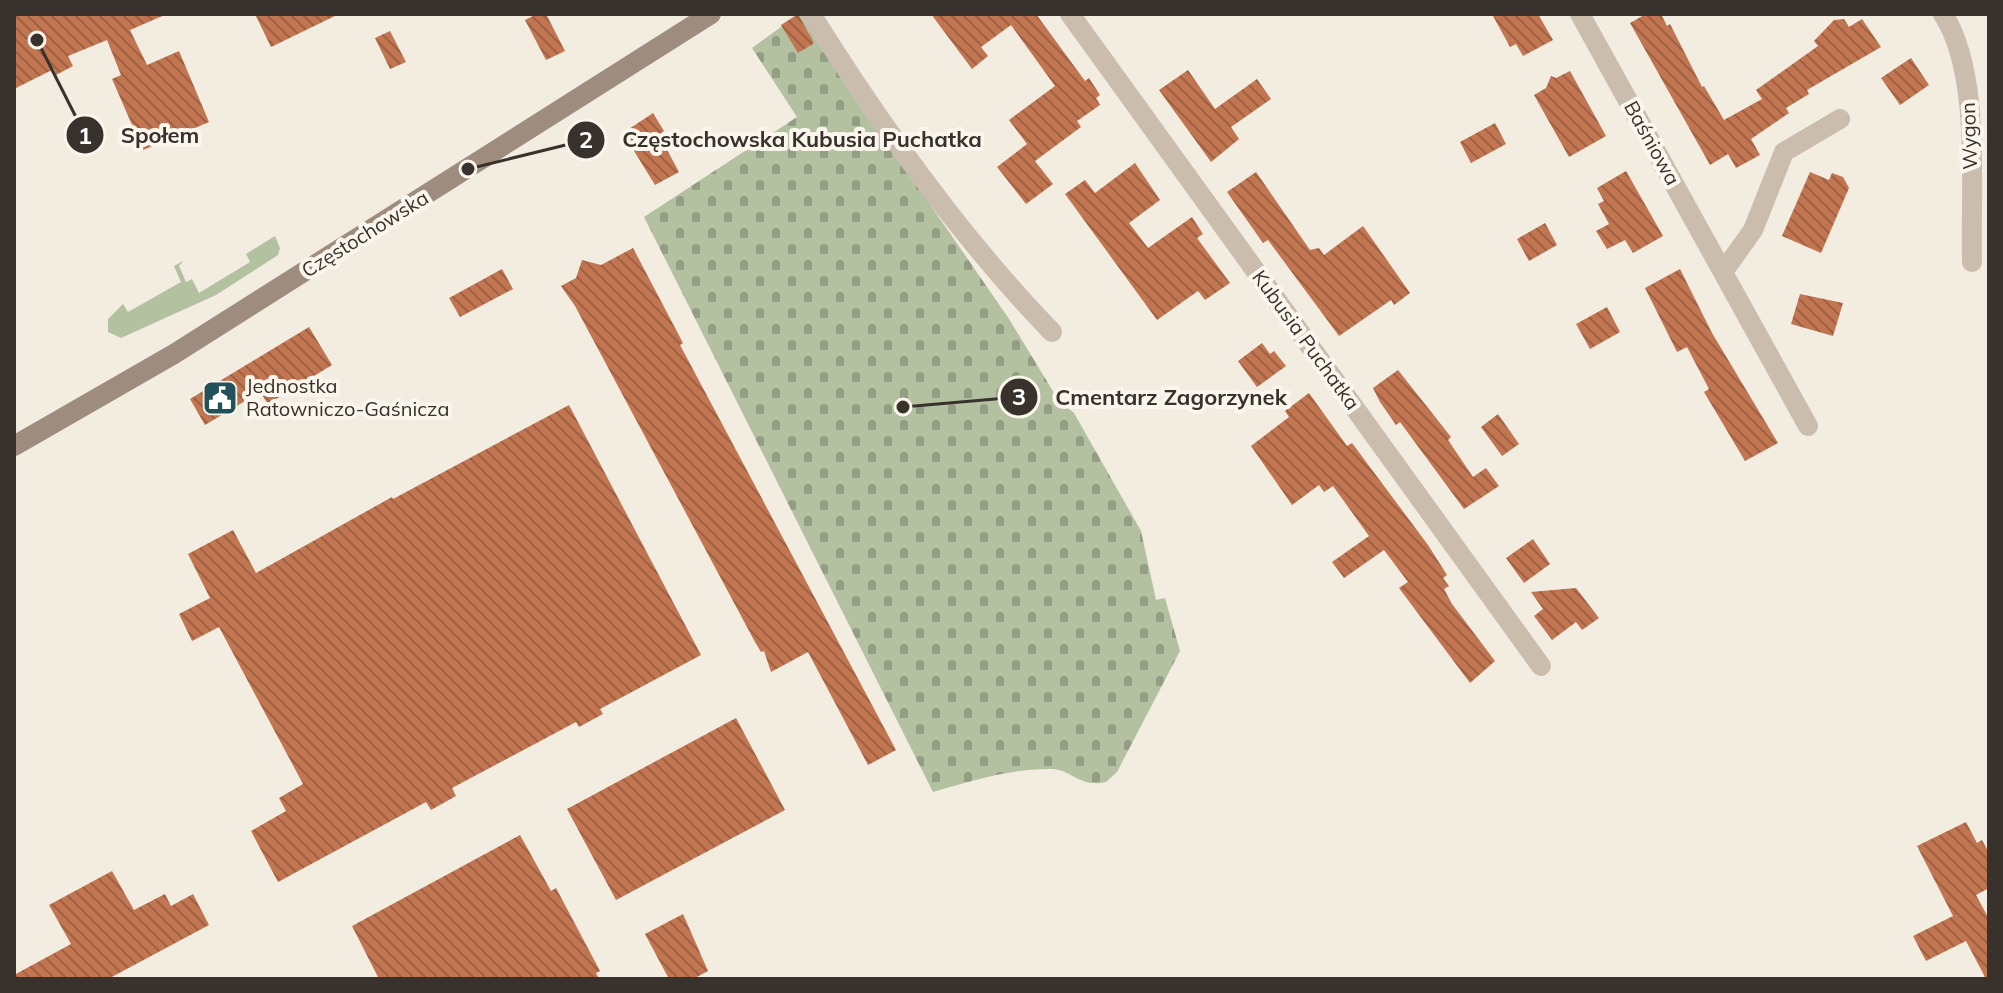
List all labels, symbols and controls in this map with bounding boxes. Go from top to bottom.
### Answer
street label: Baśniowa [1619,96,1686,189]
street label: Wygon [1955,102,1982,170]
callout: Społem [65,112,216,158]
callout: Częstochowska Kubusia Puchatka [566,117,997,163]
text: 1 [78,120,92,150]
text: Społem [121,121,199,149]
text: 2 [579,124,593,154]
text: Częstochowska Kubusia Puchatka [622,125,982,153]
street label: Częstochowska [297,185,433,283]
street label: Kubusia Puchatka [1247,265,1366,414]
place label: Jednostka Ratowniczo-Gaśnicza [246,373,449,421]
callout: Cmentarz Zagorzynek [999,374,1302,420]
public building icon: Jednostka Ratowniczo-Gaśnicza [201,379,239,417]
text: 3 [1012,381,1026,411]
text: Cmentarz Zagorzynek [1055,383,1288,411]

